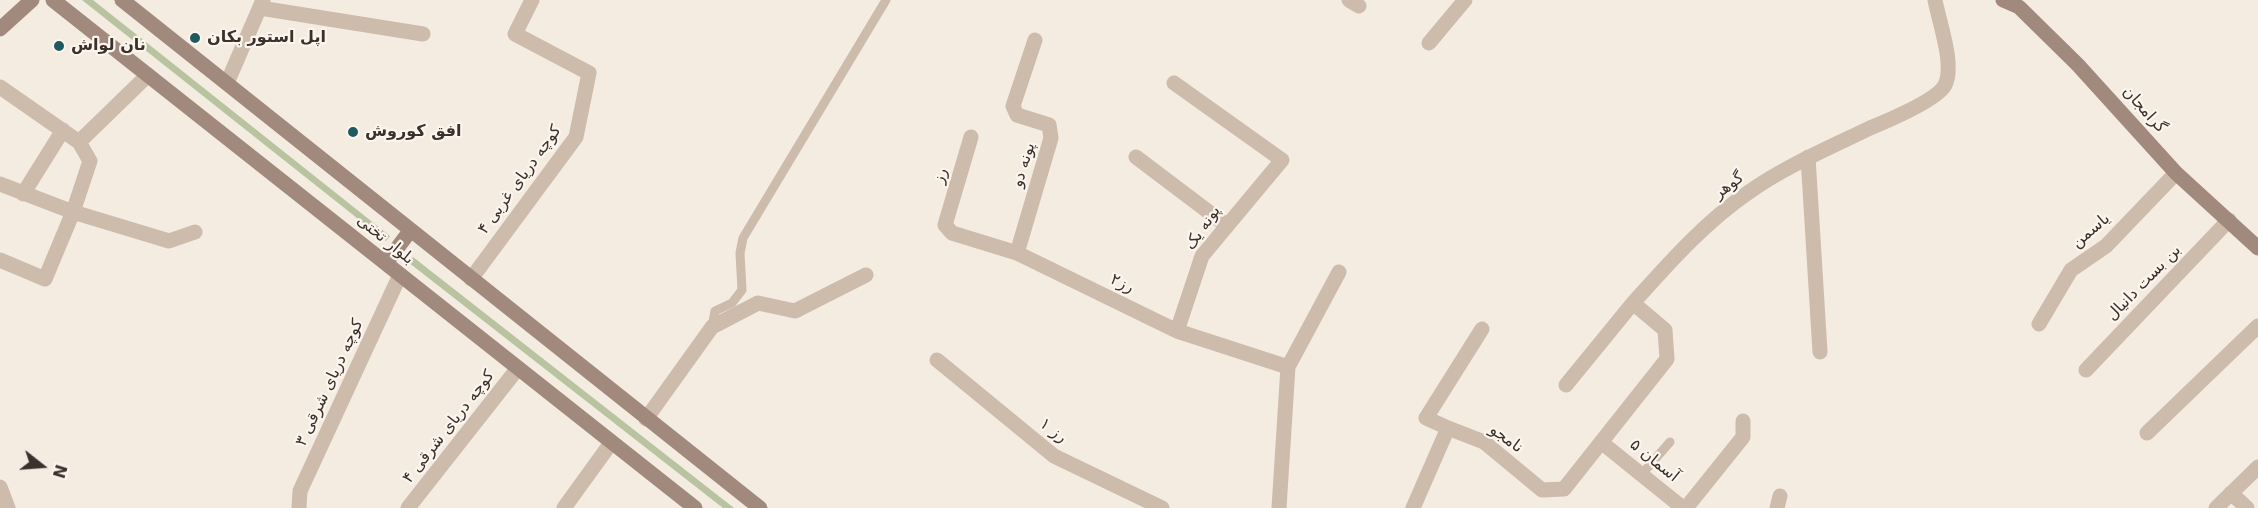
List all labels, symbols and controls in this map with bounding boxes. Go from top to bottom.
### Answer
place label: اپل استور بکان [207,28,326,48]
marker: اپل استور بکان [188,31,202,45]
place label: نان لواش [71,36,146,56]
marker: نان لواش [52,39,66,53]
street label: گرامجان [2118,83,2170,137]
place label: افق کوروش [365,122,462,142]
street label: کوچه دریای غربی ۴ [474,122,566,238]
marker: افق کوروش [346,125,360,139]
street label: پونه دو [1008,140,1040,190]
street label: رز [930,166,952,186]
street label: گوهر [1710,168,1748,204]
street label: پونه یک [1181,202,1225,254]
street label: یاسمن [2068,209,2114,253]
street label: بلوار تختی [352,211,418,269]
street label: بن بست دانیال [2103,241,2185,325]
street label: رز۲ [1107,270,1137,298]
street label: کوچه دریای شرقی ۳ [292,316,368,450]
street label: کوچه دریای شرقی ۴ [399,367,499,487]
street label: رز ۱ [1036,415,1070,447]
street label: نامجو [1486,421,1526,457]
street label: آسمان ۵ [1626,435,1682,487]
north arrow [12,436,72,496]
text: N [49,462,71,481]

